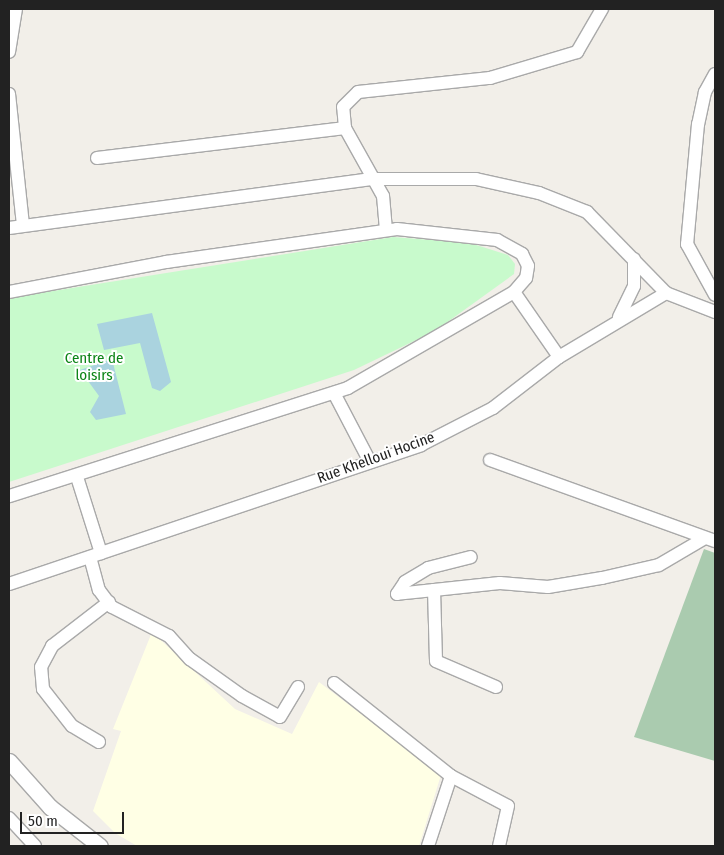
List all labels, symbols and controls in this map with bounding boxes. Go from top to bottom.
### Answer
park label: Centre de loisirs [65,349,123,384]
street label: Rue Khelloui Hocine [315,428,437,488]
scale bar [22,802,126,834]
text: 50 m [28,812,58,830]

